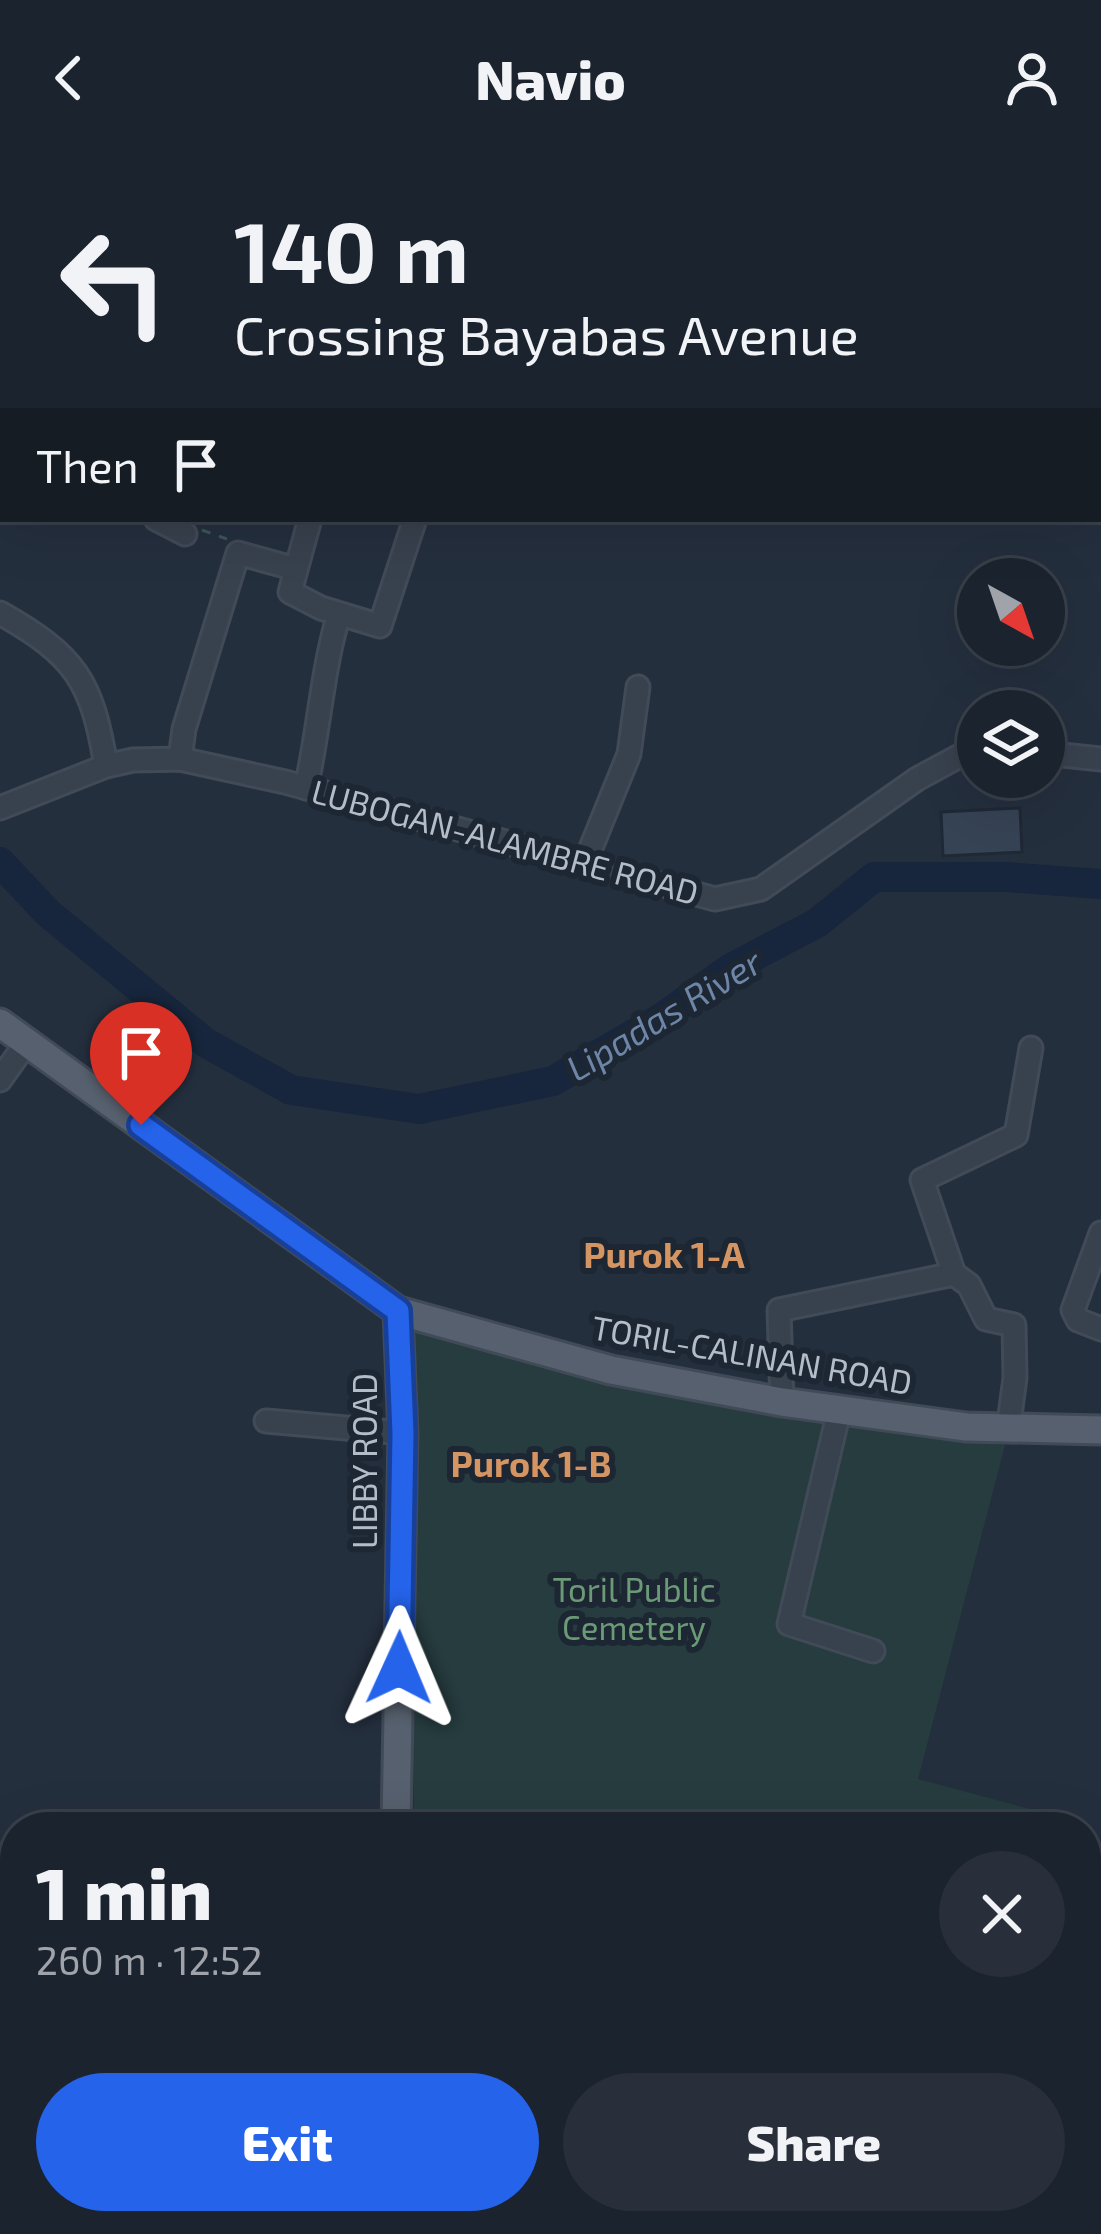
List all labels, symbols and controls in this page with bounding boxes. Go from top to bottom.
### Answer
icon: back [36,45,102,111]
icon: person [999,45,1065,111]
text: Navio [475,46,626,111]
text: 140 m [234,199,469,300]
icon: left [36,204,192,360]
text: Crossing Bayabas Avenue [234,301,859,366]
icon: arrive [163,432,229,498]
text: Then [36,438,139,492]
north arrow [957,558,1065,666]
map controls [957,558,1065,798]
button: layers [957,690,1065,798]
street label: LUBOGAN-ALAMBRE ROAD [308,770,703,912]
water label: Lipadas River [558,938,769,1089]
pin [90,1002,192,1125]
icon: arrive [108,1020,174,1086]
district label: Purok 1-A [583,1232,745,1275]
street label: TORIL-CALINAN ROAD [589,1306,915,1402]
street label: LIBBY ROAD [344,1373,384,1549]
district label: Purok 1-B [450,1441,612,1484]
park label: Toril Public Cemetery [552,1569,716,1647]
position arrow [336,1605,462,1731]
text: 1 min [36,1848,212,1934]
button: close [939,1851,1065,1977]
text: 260 m · 12:52 [36,1936,263,1983]
button: Exit [36,2073,539,2211]
button: Share [563,2073,1065,2211]

